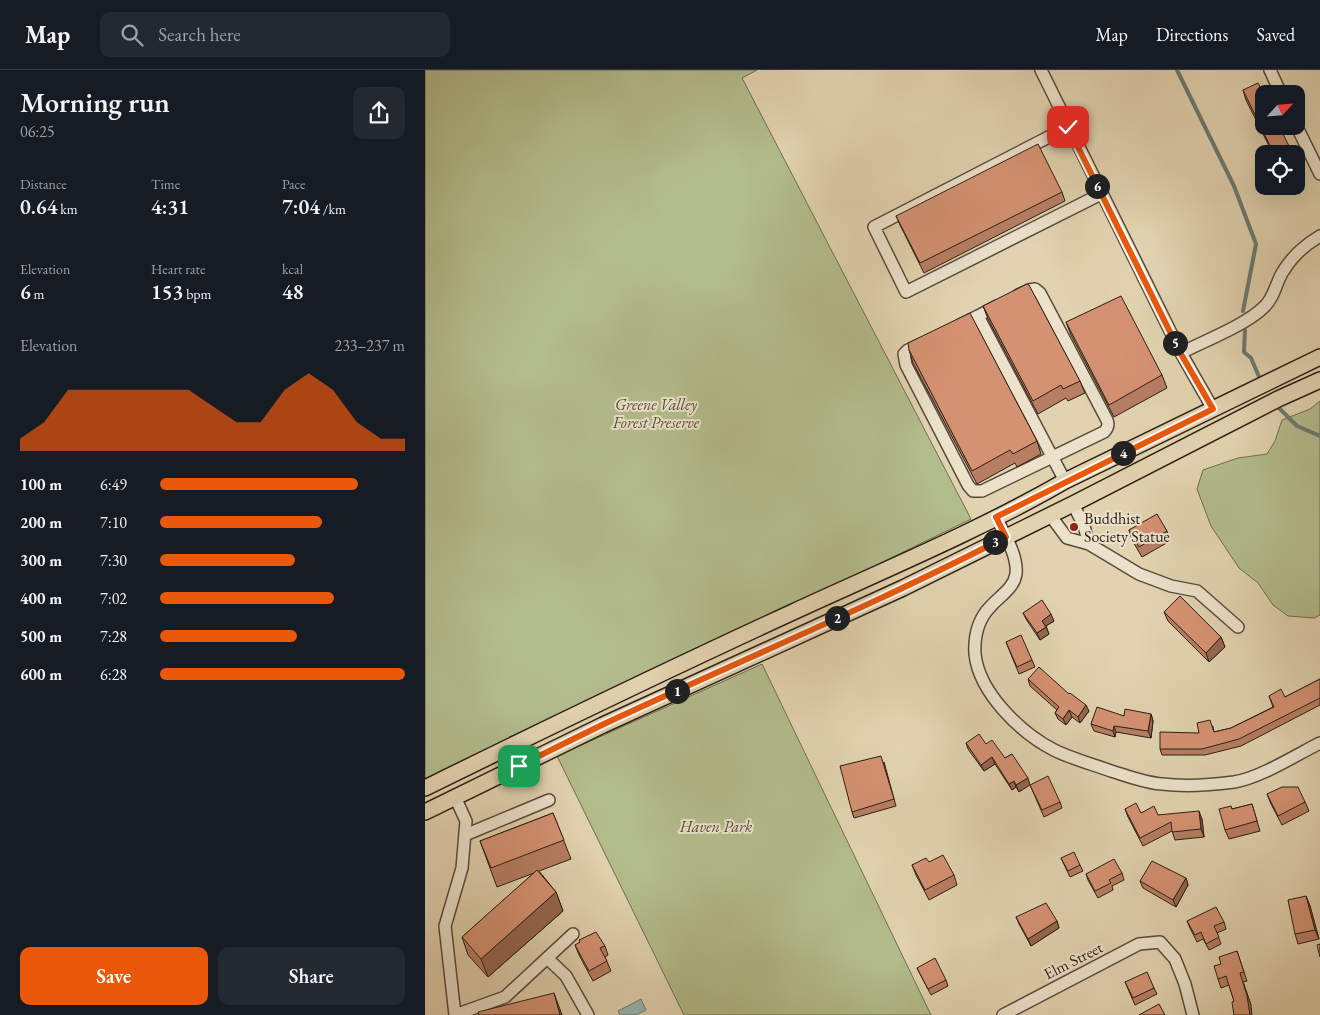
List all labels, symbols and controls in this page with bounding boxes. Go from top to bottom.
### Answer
search box [100,12,450,57]
text: Map [25,19,70,50]
icon: search [118,21,146,49]
text: Search here [158,22,241,47]
text: Map [1096,23,1128,46]
text: Directions [1156,23,1228,46]
text: Saved [1256,23,1295,46]
text: Morning run [20,84,170,120]
north arrow [1255,85,1305,135]
map controls [1255,85,1305,195]
button: share [353,87,405,139]
pin [1047,106,1089,148]
icon: check [1054,113,1082,141]
text: 06:25 [20,121,55,142]
button: locate [1255,145,1305,195]
pin: 6 [1085,174,1109,198]
text: Distance [20,175,67,193]
text: Time [151,175,180,193]
text: Pace [282,175,306,193]
text: 6 [1094,177,1101,195]
text: 0.64 [20,193,57,220]
text: 4:31 [151,193,189,220]
text: 7:04 [282,193,320,220]
text: km [57,200,78,218]
text: /km [320,200,346,218]
text: Elevation [20,260,70,278]
text: Heart rate [151,260,205,278]
text: kcal [282,260,303,278]
text: 6 [20,278,31,305]
text: 153 [151,278,183,305]
text: 48 [282,278,304,305]
text: m [31,285,44,303]
text: bpm [183,285,212,303]
pin: 5 [1163,330,1187,356]
text: 5 [1172,334,1179,352]
text: Elevation [20,335,78,356]
text: 233–237 m [334,335,405,356]
park label: Greene Valley Forest Preserve [612,394,700,433]
pin: 4 [1111,440,1135,466]
text: 4 [1120,444,1127,462]
text: 100 m [20,474,62,495]
text: 6:49 [100,474,127,495]
place label: Buddhist Society Statue [1084,508,1170,547]
text: 200 m [20,512,62,533]
text: 7:10 [100,512,127,533]
marker: Buddhist Society Statue [1068,521,1080,533]
pin: 3 [983,530,1007,554]
text: 3 [992,533,999,551]
text: 300 m [20,550,62,571]
text: 7:30 [100,550,127,571]
text: 400 m [20,588,62,609]
text: 7:02 [100,588,127,609]
pin: 2 [825,606,849,630]
text: 2 [834,609,841,627]
text: 500 m [20,626,62,647]
text: 7:28 [100,626,127,647]
text: 600 m [20,664,62,685]
text: 6:28 [100,664,127,685]
pin: 1 [665,678,689,704]
text: 1 [674,682,681,700]
pin [498,745,540,787]
icon: arrive [505,752,533,780]
park label: Haven Park [679,816,753,837]
street label: Elm Street [1040,937,1106,984]
button: Save [20,947,208,1005]
button: Share [218,947,405,1005]

